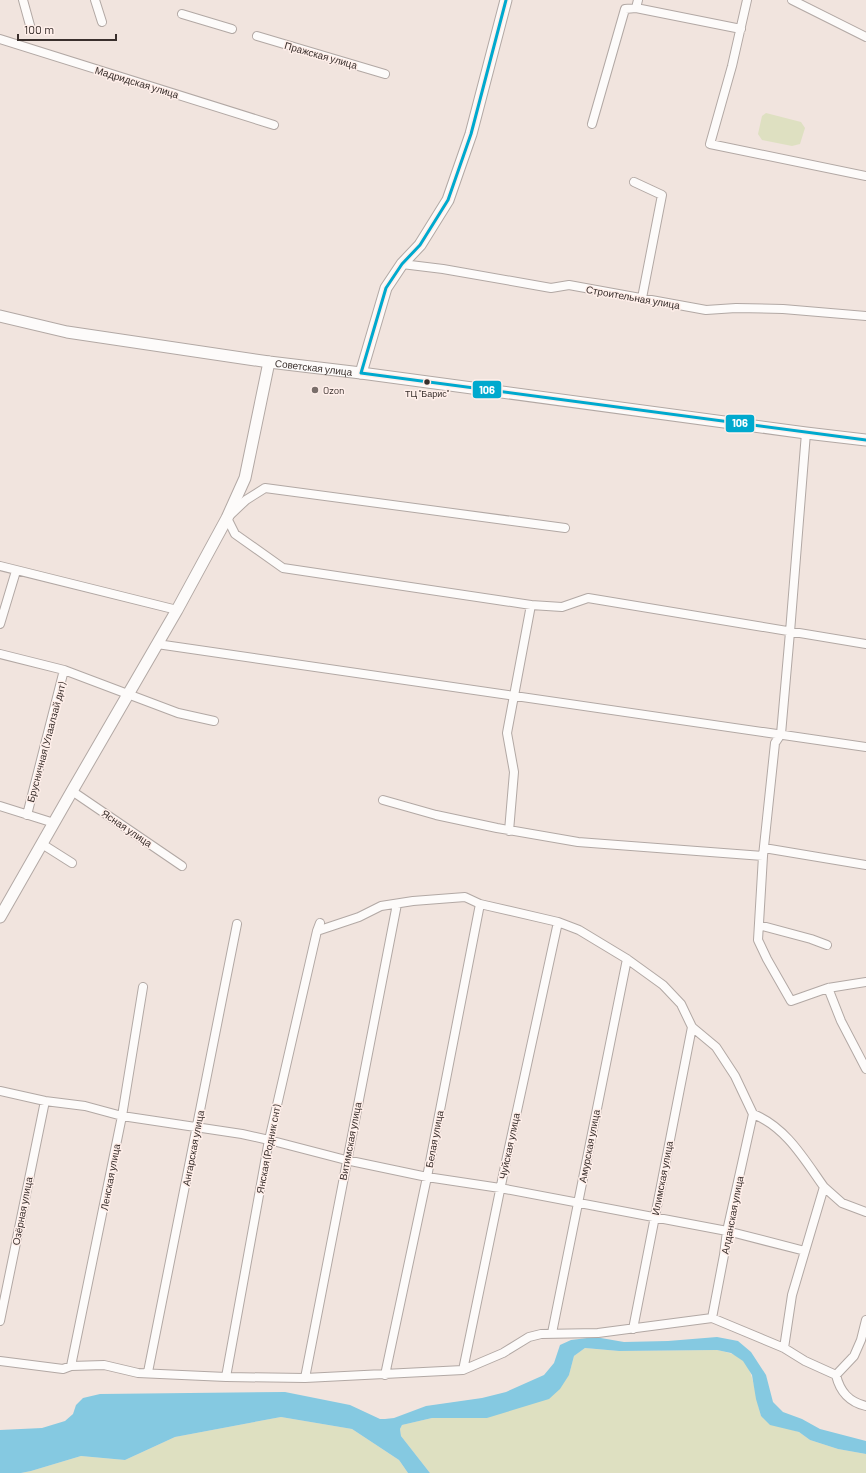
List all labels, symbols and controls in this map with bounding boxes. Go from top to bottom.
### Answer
scale bar [18,16,116,42]
text: 100 m [24,22,54,36]
street label: Пражская улица [283,39,359,71]
street label: Мадридская улица [94,64,181,101]
street label: Строительная улица [585,283,681,311]
street label: Советская улица [274,357,353,378]
marker: ТЦ "Барис" [422,377,432,387]
line badge: 106 [472,380,502,399]
text: 106 [479,383,495,396]
place label: Ozon [323,384,345,396]
marker: Ozon [310,385,320,395]
place label: ТЦ "Барис" [405,388,450,399]
line badge: 106 [725,414,755,433]
text: 106 [732,416,748,429]
street label: Брусничная (Улаалзай днт) [24,680,68,803]
street label: Ясная улица [100,807,155,849]
street label: Витимская улица [337,1100,364,1181]
street label: Янская (Родник снт) [253,1103,283,1195]
street label: Амурская улица [576,1108,602,1184]
street label: Ангарская улица [180,1109,206,1187]
street label: Белая улица [423,1109,446,1169]
street label: Чуйская улица [496,1111,522,1180]
street label: Илимская улица [649,1139,675,1216]
street label: Ленская улица [98,1142,122,1211]
street label: Алданская улица [719,1174,746,1255]
street label: Озёрная улица [9,1175,35,1246]

